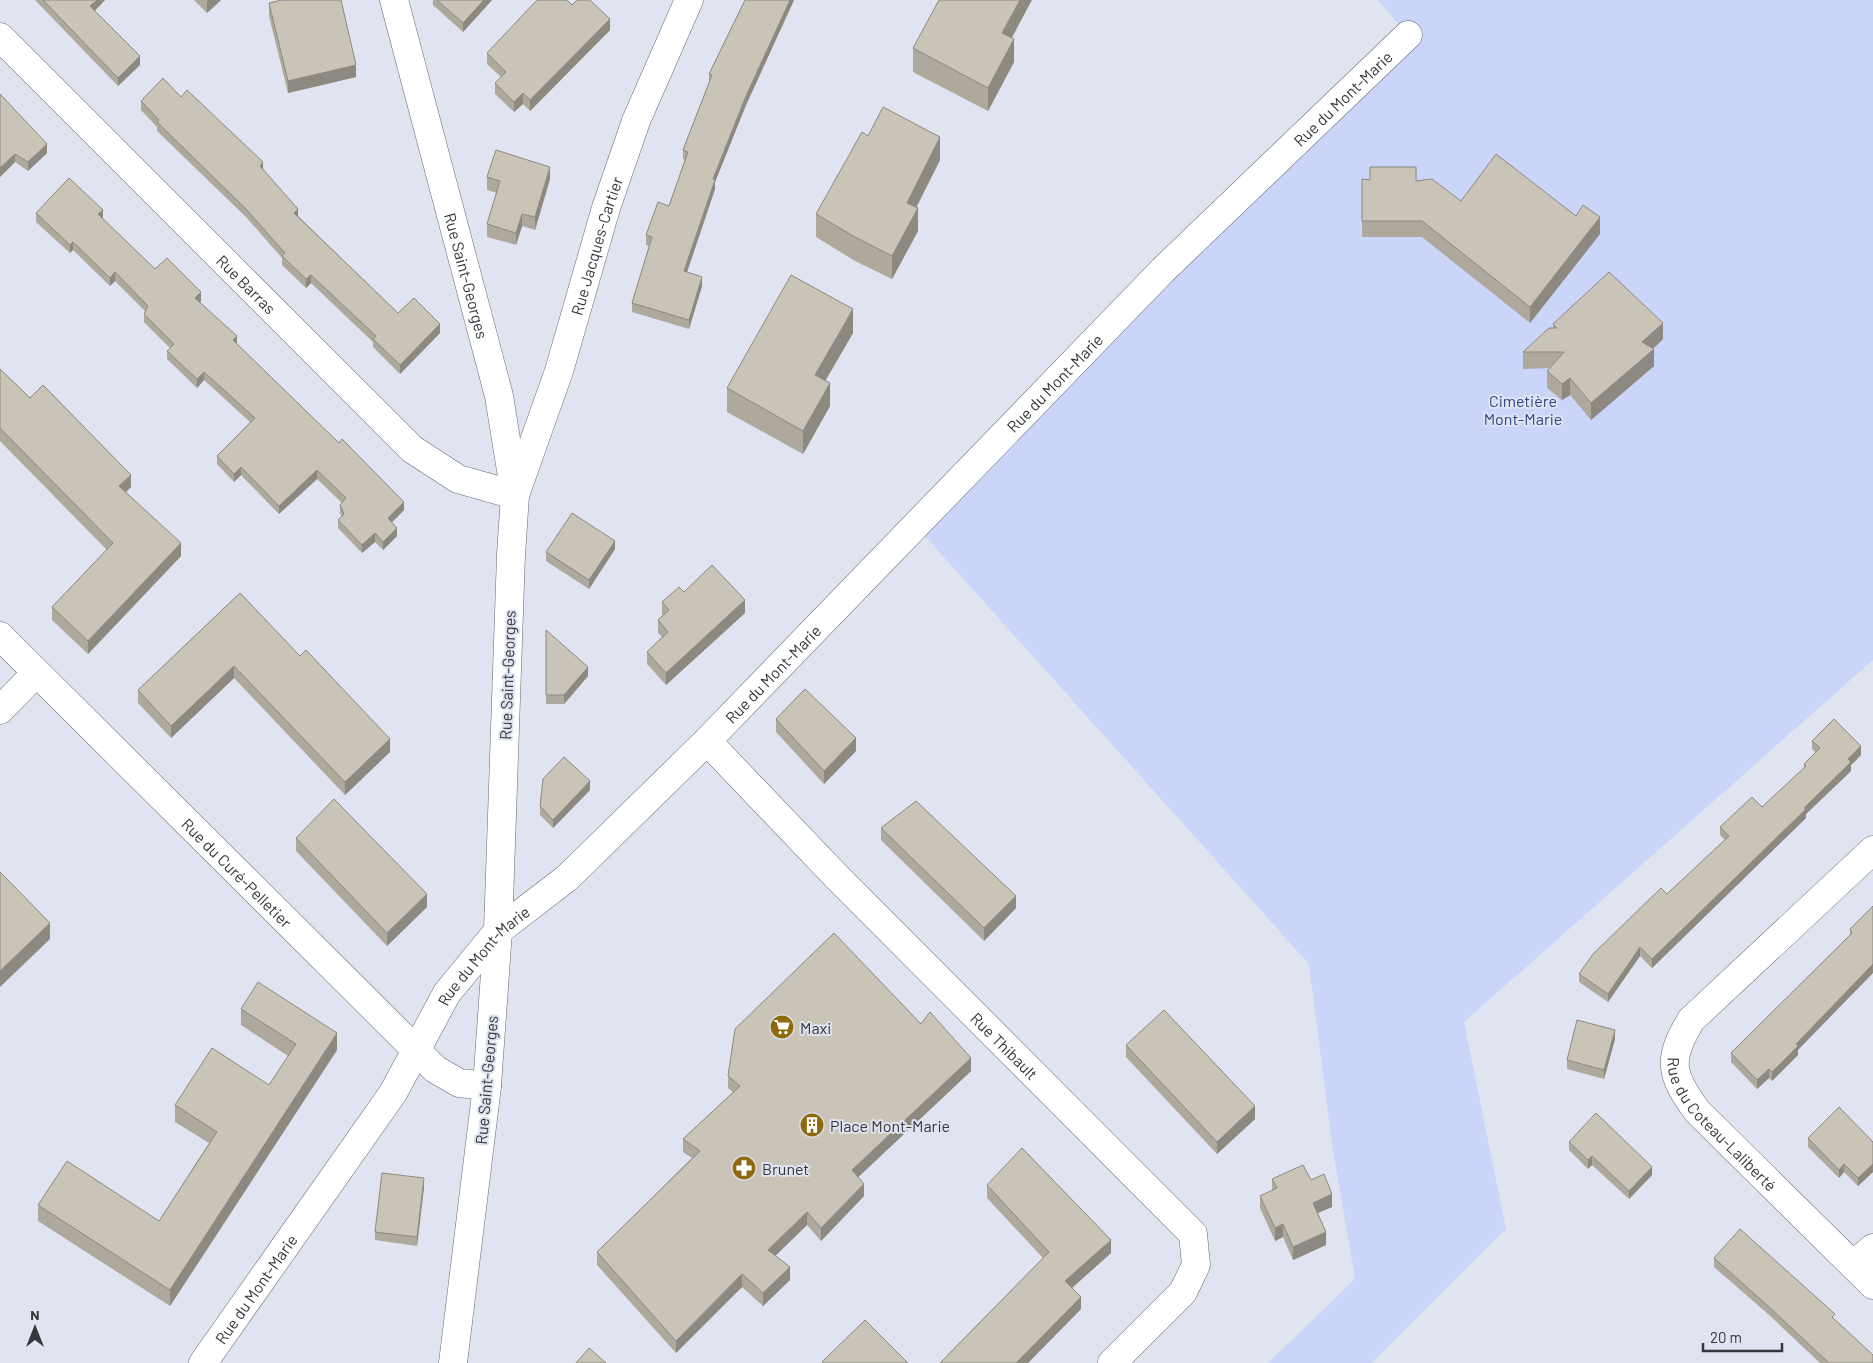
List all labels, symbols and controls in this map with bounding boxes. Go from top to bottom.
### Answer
street label: Rue du Mont-Marie [1289,46,1396,150]
street label: Rue Jacques-Cartier [566,174,626,317]
street label: Rue Saint-Georges [441,210,493,341]
street label: Rue Barras [213,250,280,317]
street label: Rue du Mont-Marie [1002,329,1106,436]
park label: Cimetière Mont-Marie [1484,391,1562,428]
street label: Rue Saint-Georges [495,610,519,740]
street label: Rue du Mont-Marie [721,620,824,727]
street label: Rue du Curé-Pelletier [179,814,296,931]
street label: Rue du Mont-Marie [433,901,533,1009]
street label: Rue Thibault [968,1008,1042,1083]
supermarket icon: Maxi [769,1014,795,1040]
street label: Rue Saint-Georges [471,1015,501,1145]
place label: Maxi [800,1018,831,1037]
street label: Rue du Coteau-Laliberté [1665,1057,1781,1194]
building icon: Place Mont-Marie [799,1112,825,1138]
place label: Place Mont-Marie [830,1116,950,1135]
pharmacy icon: Brunet [731,1155,757,1181]
place label: Brunet [762,1159,809,1178]
street label: Rue du Mont-Marie [210,1230,300,1347]
north arrow [10,1303,60,1353]
text: N [30,1306,40,1323]
scale bar [1703,1320,1782,1352]
text: 20 m [1710,1328,1742,1346]

